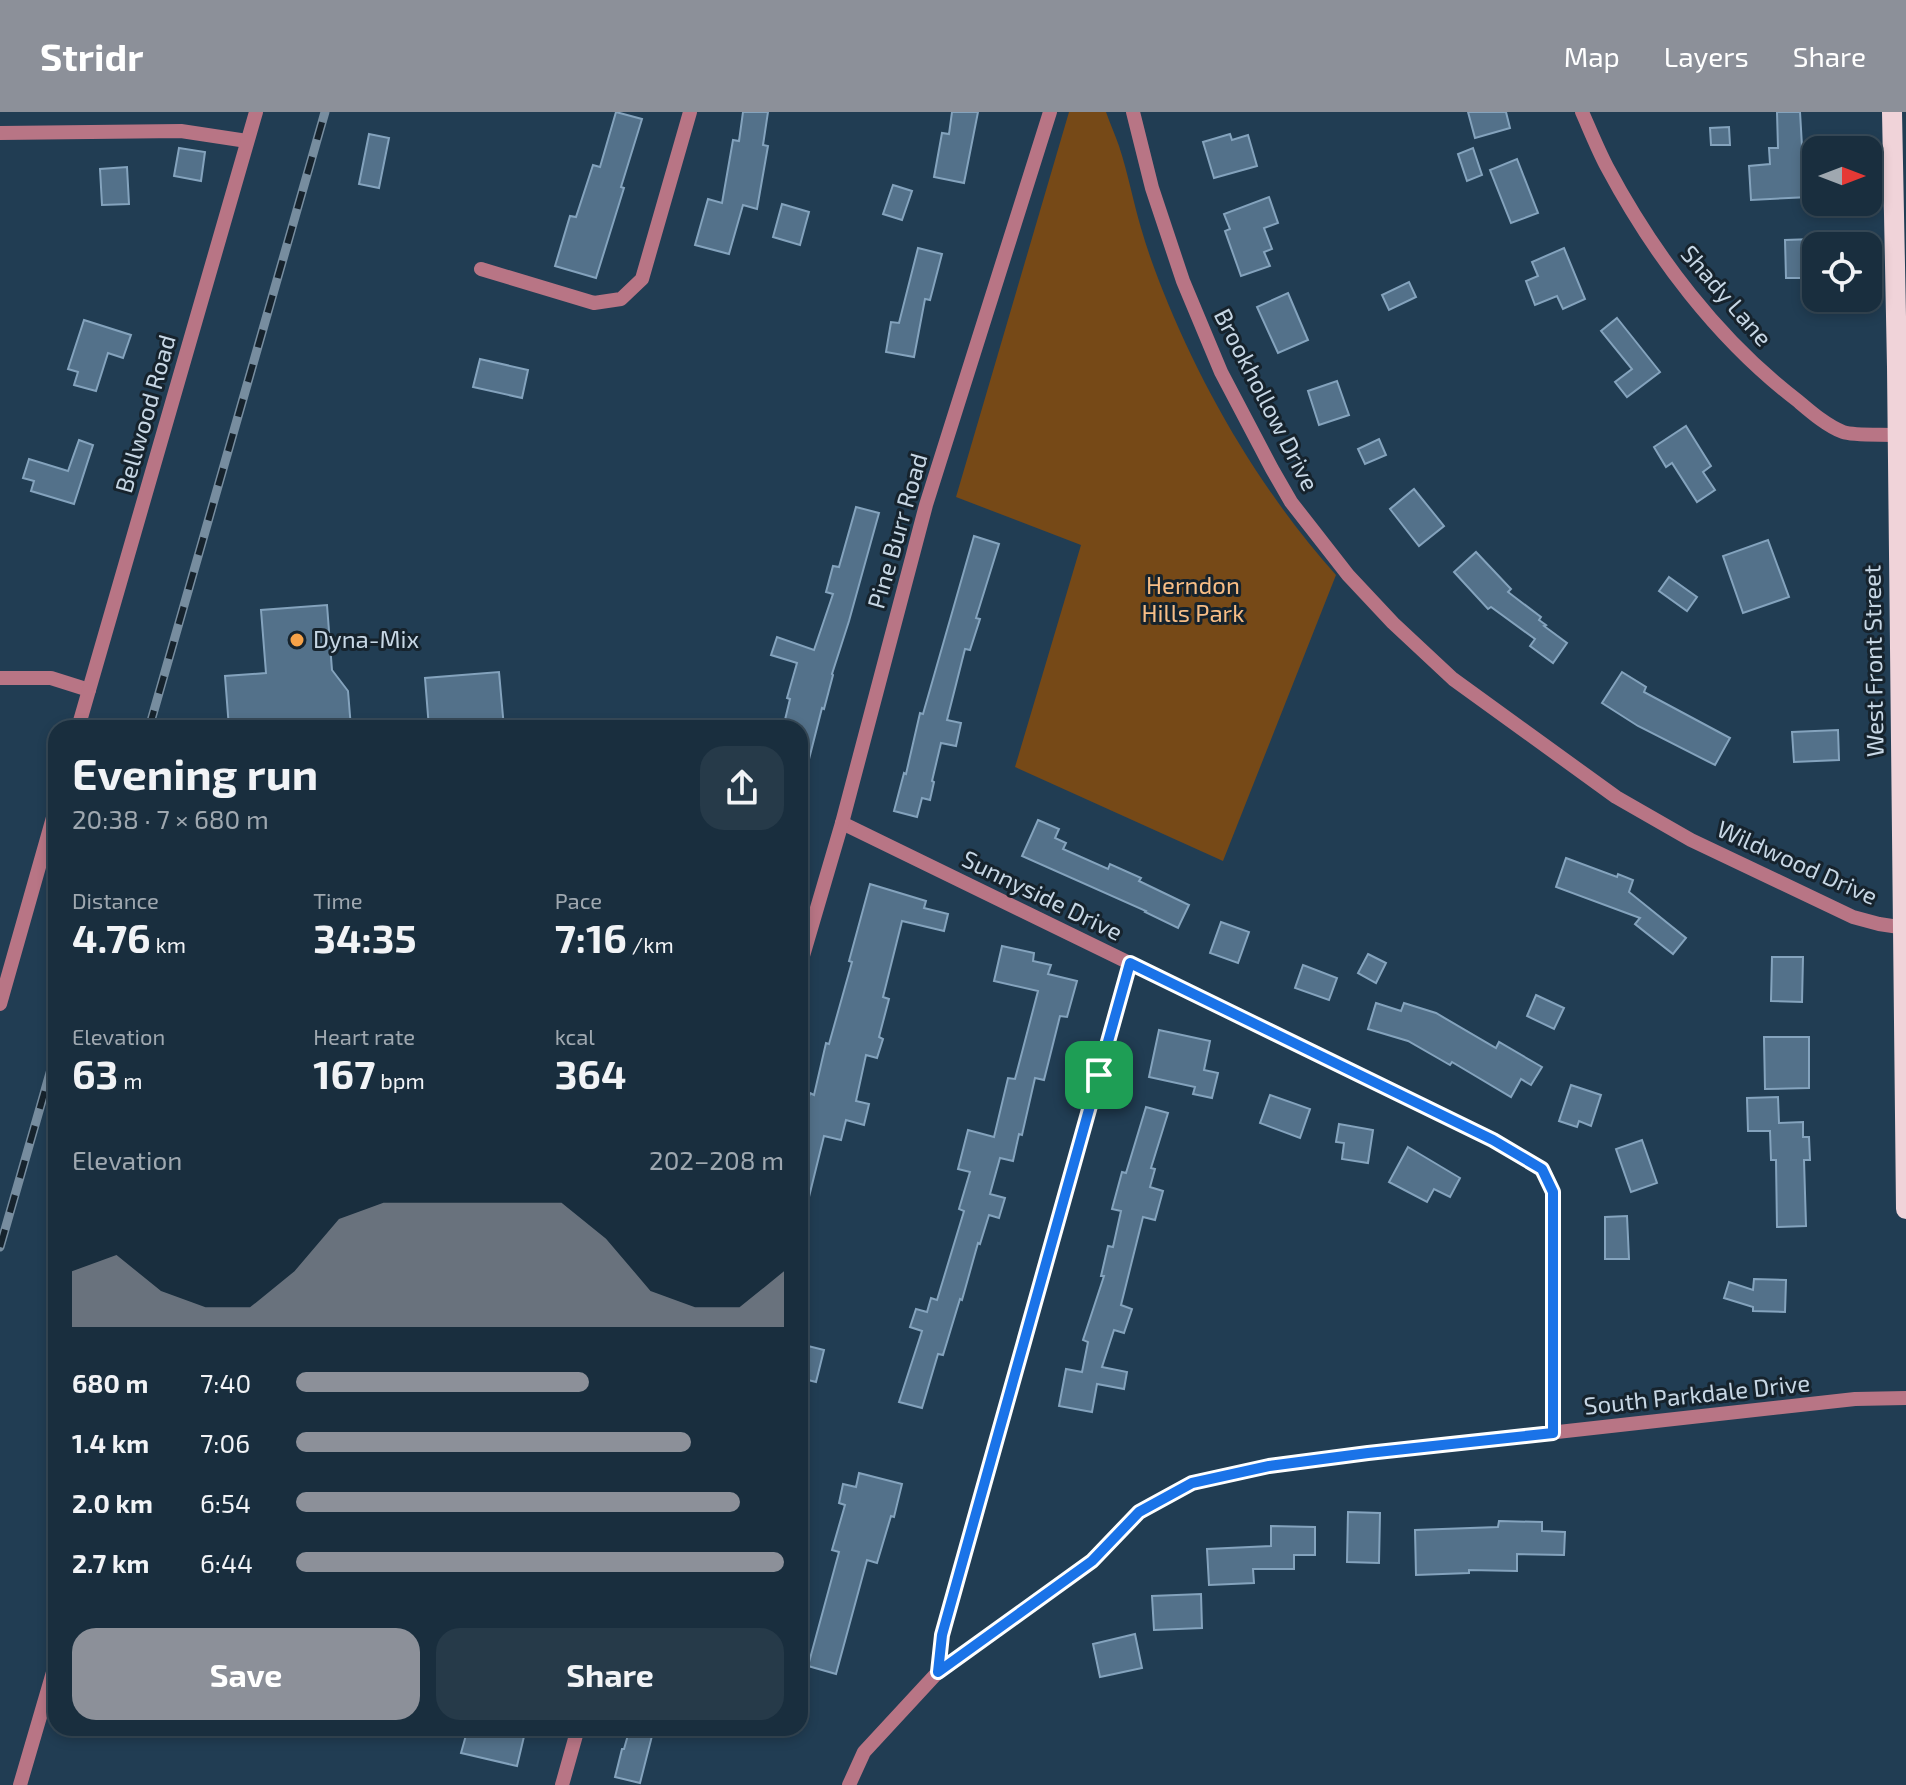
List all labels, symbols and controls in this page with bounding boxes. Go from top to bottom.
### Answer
text: Stridr [40,33,143,79]
text: Map [1564,39,1620,73]
text: Layers [1664,39,1749,73]
text: Share [1793,39,1866,73]
north arrow [1802,136,1882,216]
map controls [1802,136,1882,312]
button: locate [1802,232,1882,312]
street label: Shady Lane [1675,239,1779,351]
street label: Brookhollow Drive [1209,303,1326,495]
street label: Bellwood Road [108,331,181,496]
street label: Pine Burr Road [861,450,933,612]
street label: West Front Street [1856,565,1889,758]
park label: Herndon Hills Park [1142,570,1244,627]
place label: Dyna-Mix [313,624,420,653]
marker: Dyna-Mix [288,631,306,649]
text: Evening run [72,746,318,799]
button: share [700,746,784,830]
text: 20:38 · 7 × 680 m [72,803,269,834]
street label: Wildwood Drive [1713,813,1882,910]
street label: Sunnyside Drive [958,843,1128,946]
text: Distance [72,887,159,913]
text: Time [313,887,363,913]
text: Pace [555,887,602,913]
text: 4.76 [72,913,151,961]
text: 34:35 [313,913,417,961]
text: 7:16 [555,913,627,961]
text: km [151,931,186,957]
text: /km [627,931,674,957]
text: Elevation [72,1023,165,1049]
text: Heart rate [313,1023,415,1049]
text: kcal [555,1023,595,1049]
pin [1065,1041,1133,1109]
text: 63 [72,1049,118,1097]
text: 167 [313,1049,375,1097]
text: 364 [555,1049,626,1097]
icon: arrive [1077,1053,1121,1097]
text: m [118,1067,142,1093]
text: bpm [375,1067,425,1093]
text: Elevation [72,1144,182,1175]
text: 202–208 m [649,1144,784,1175]
text: 680 m [72,1367,148,1398]
text: 7:40 [200,1367,251,1398]
street label: South Parkdale Drive [1582,1367,1811,1420]
text: 1.4 km [72,1427,149,1458]
text: 7:06 [200,1427,250,1458]
text: 2.0 km [72,1487,153,1518]
text: 6:54 [200,1487,251,1518]
text: 2.7 km [72,1547,149,1578]
text: 6:44 [200,1547,253,1578]
button: Save [72,1628,420,1720]
button: Share [436,1628,784,1720]

